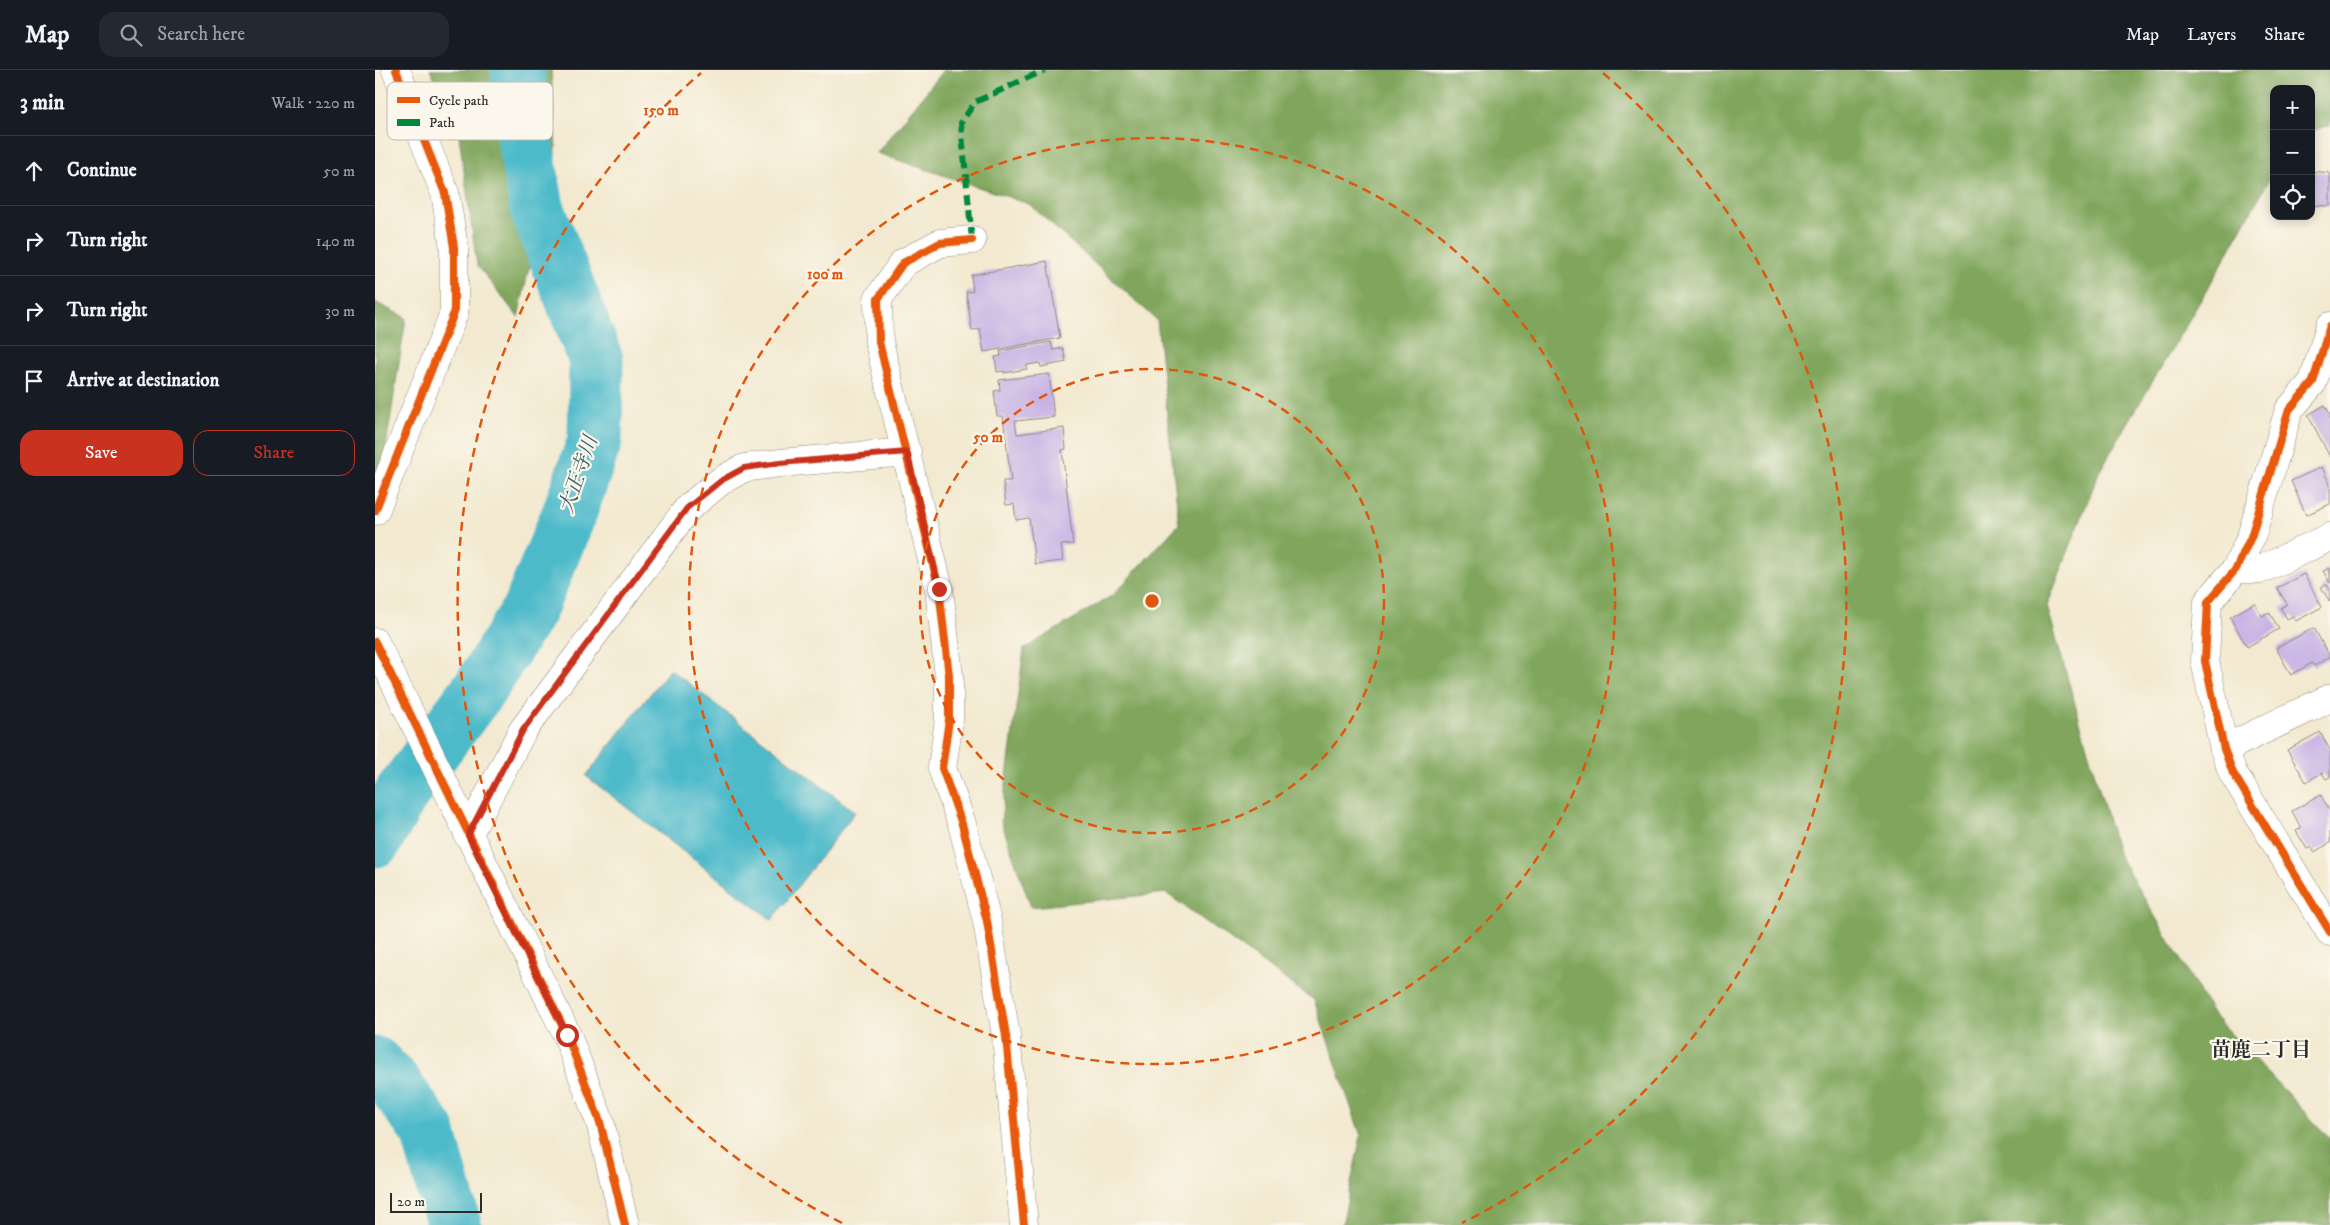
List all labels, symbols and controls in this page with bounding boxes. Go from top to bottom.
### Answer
search box [99,12,449,57]
text: Map [25,20,69,50]
icon: search [117,21,145,49]
text: Search here [157,23,245,46]
text: Map [2126,24,2159,46]
text: Layers [2187,24,2236,46]
text: Share [2264,24,2305,46]
legend [387,82,553,140]
map controls [2270,85,2315,220]
button: + [2270,85,2315,130]
text: 3 min [20,90,65,116]
text: Cycle path [429,92,489,110]
text: Walk · 220 m [271,93,355,113]
text: 150 m [643,101,679,120]
text: Path [429,114,456,132]
button: − [2270,130,2315,175]
icon: ahead [20,157,48,185]
text: Continue [67,159,137,182]
text: 50 m [323,161,355,181]
button: locate [2270,175,2315,220]
icon: right [20,227,48,255]
text: Turn right [67,229,147,252]
text: 140 m [316,231,355,251]
text: 100 m [807,265,844,284]
icon: right [20,297,48,325]
text: Turn right [67,299,147,322]
text: 30 m [325,301,355,321]
icon: arrive [20,367,48,395]
text: Arrive at destination [67,369,219,392]
text: 50 m [972,428,1004,447]
button: Save [20,430,183,476]
button: Share [193,430,355,476]
water label: 大正寺川 [554,431,604,517]
route end [928,578,951,601]
centre of rings [1143,592,1161,610]
route start [556,1024,579,1047]
district label: 苗鹿二丁目 [2211,1038,2311,1063]
scale bar [390,1190,483,1213]
text: 20 m [397,1193,425,1211]

